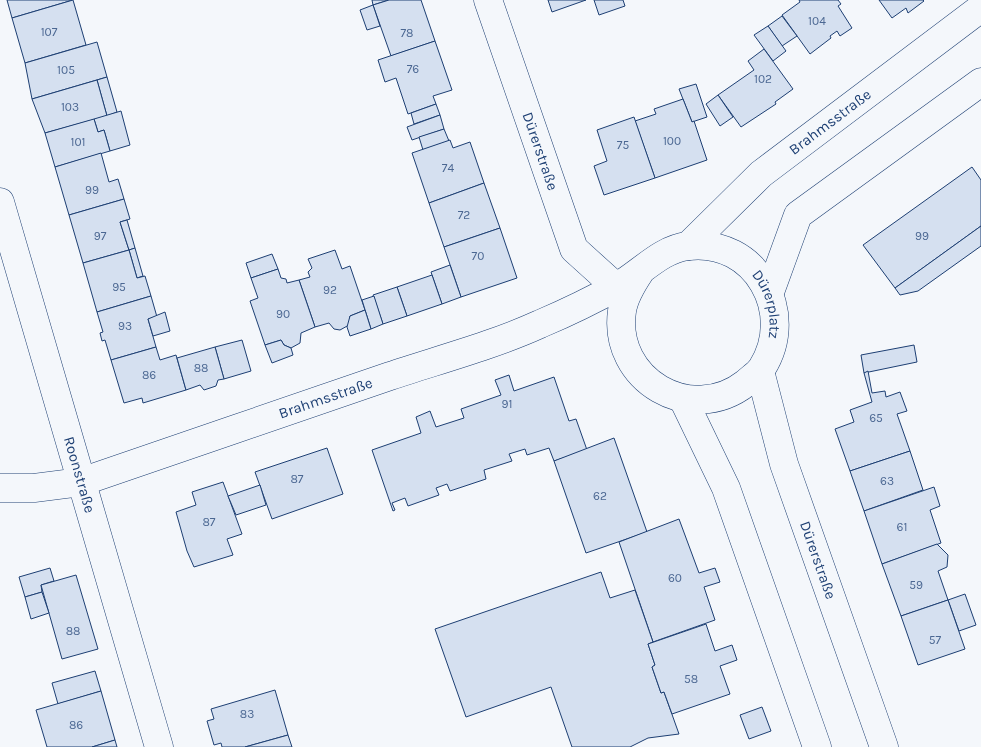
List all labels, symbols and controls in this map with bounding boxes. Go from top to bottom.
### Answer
house number: 104 [808,14,826,28]
house number: 107 [41,25,58,39]
house number: 78 [400,26,414,40]
house number: 76 [407,62,419,76]
house number: 105 [57,63,75,77]
house number: 102 [754,72,772,86]
street label: Brahmsstraße [785,85,875,159]
house number: 103 [61,100,79,114]
street label: Dürerstraße [518,110,562,193]
house number: 100 [663,134,681,148]
house number: 101 [70,135,86,149]
house number: 75 [617,138,629,152]
house number: 74 [442,161,454,175]
house number: 99 [85,183,99,197]
house number: 72 [458,208,470,222]
house number: 97 [94,229,107,243]
house number: 99 [915,229,929,243]
house number: 70 [472,249,484,263]
street label: Dürerplatz [748,266,784,340]
house number: 95 [112,280,126,294]
house number: 92 [323,283,337,297]
house number: 90 [276,307,290,321]
house number: 93 [118,319,132,333]
house number: 88 [194,361,208,375]
house number: 86 [142,368,156,382]
street label: Brahmsstraße [276,374,375,422]
house number: 91 [502,397,512,411]
house number: 65 [869,411,883,425]
street label: Roonstraße [60,434,99,515]
house number: 87 [290,472,304,486]
house number: 63 [880,474,894,488]
house number: 62 [593,489,607,503]
house number: 87 [202,515,216,529]
street label: Dürerstraße [796,519,840,602]
house number: 61 [897,520,907,534]
house number: 60 [668,571,682,585]
house number: 59 [909,578,923,592]
house number: 88 [66,624,80,638]
house number: 57 [929,633,942,647]
house number: 58 [684,672,698,686]
house number: 83 [240,707,254,721]
house number: 86 [69,718,83,732]

